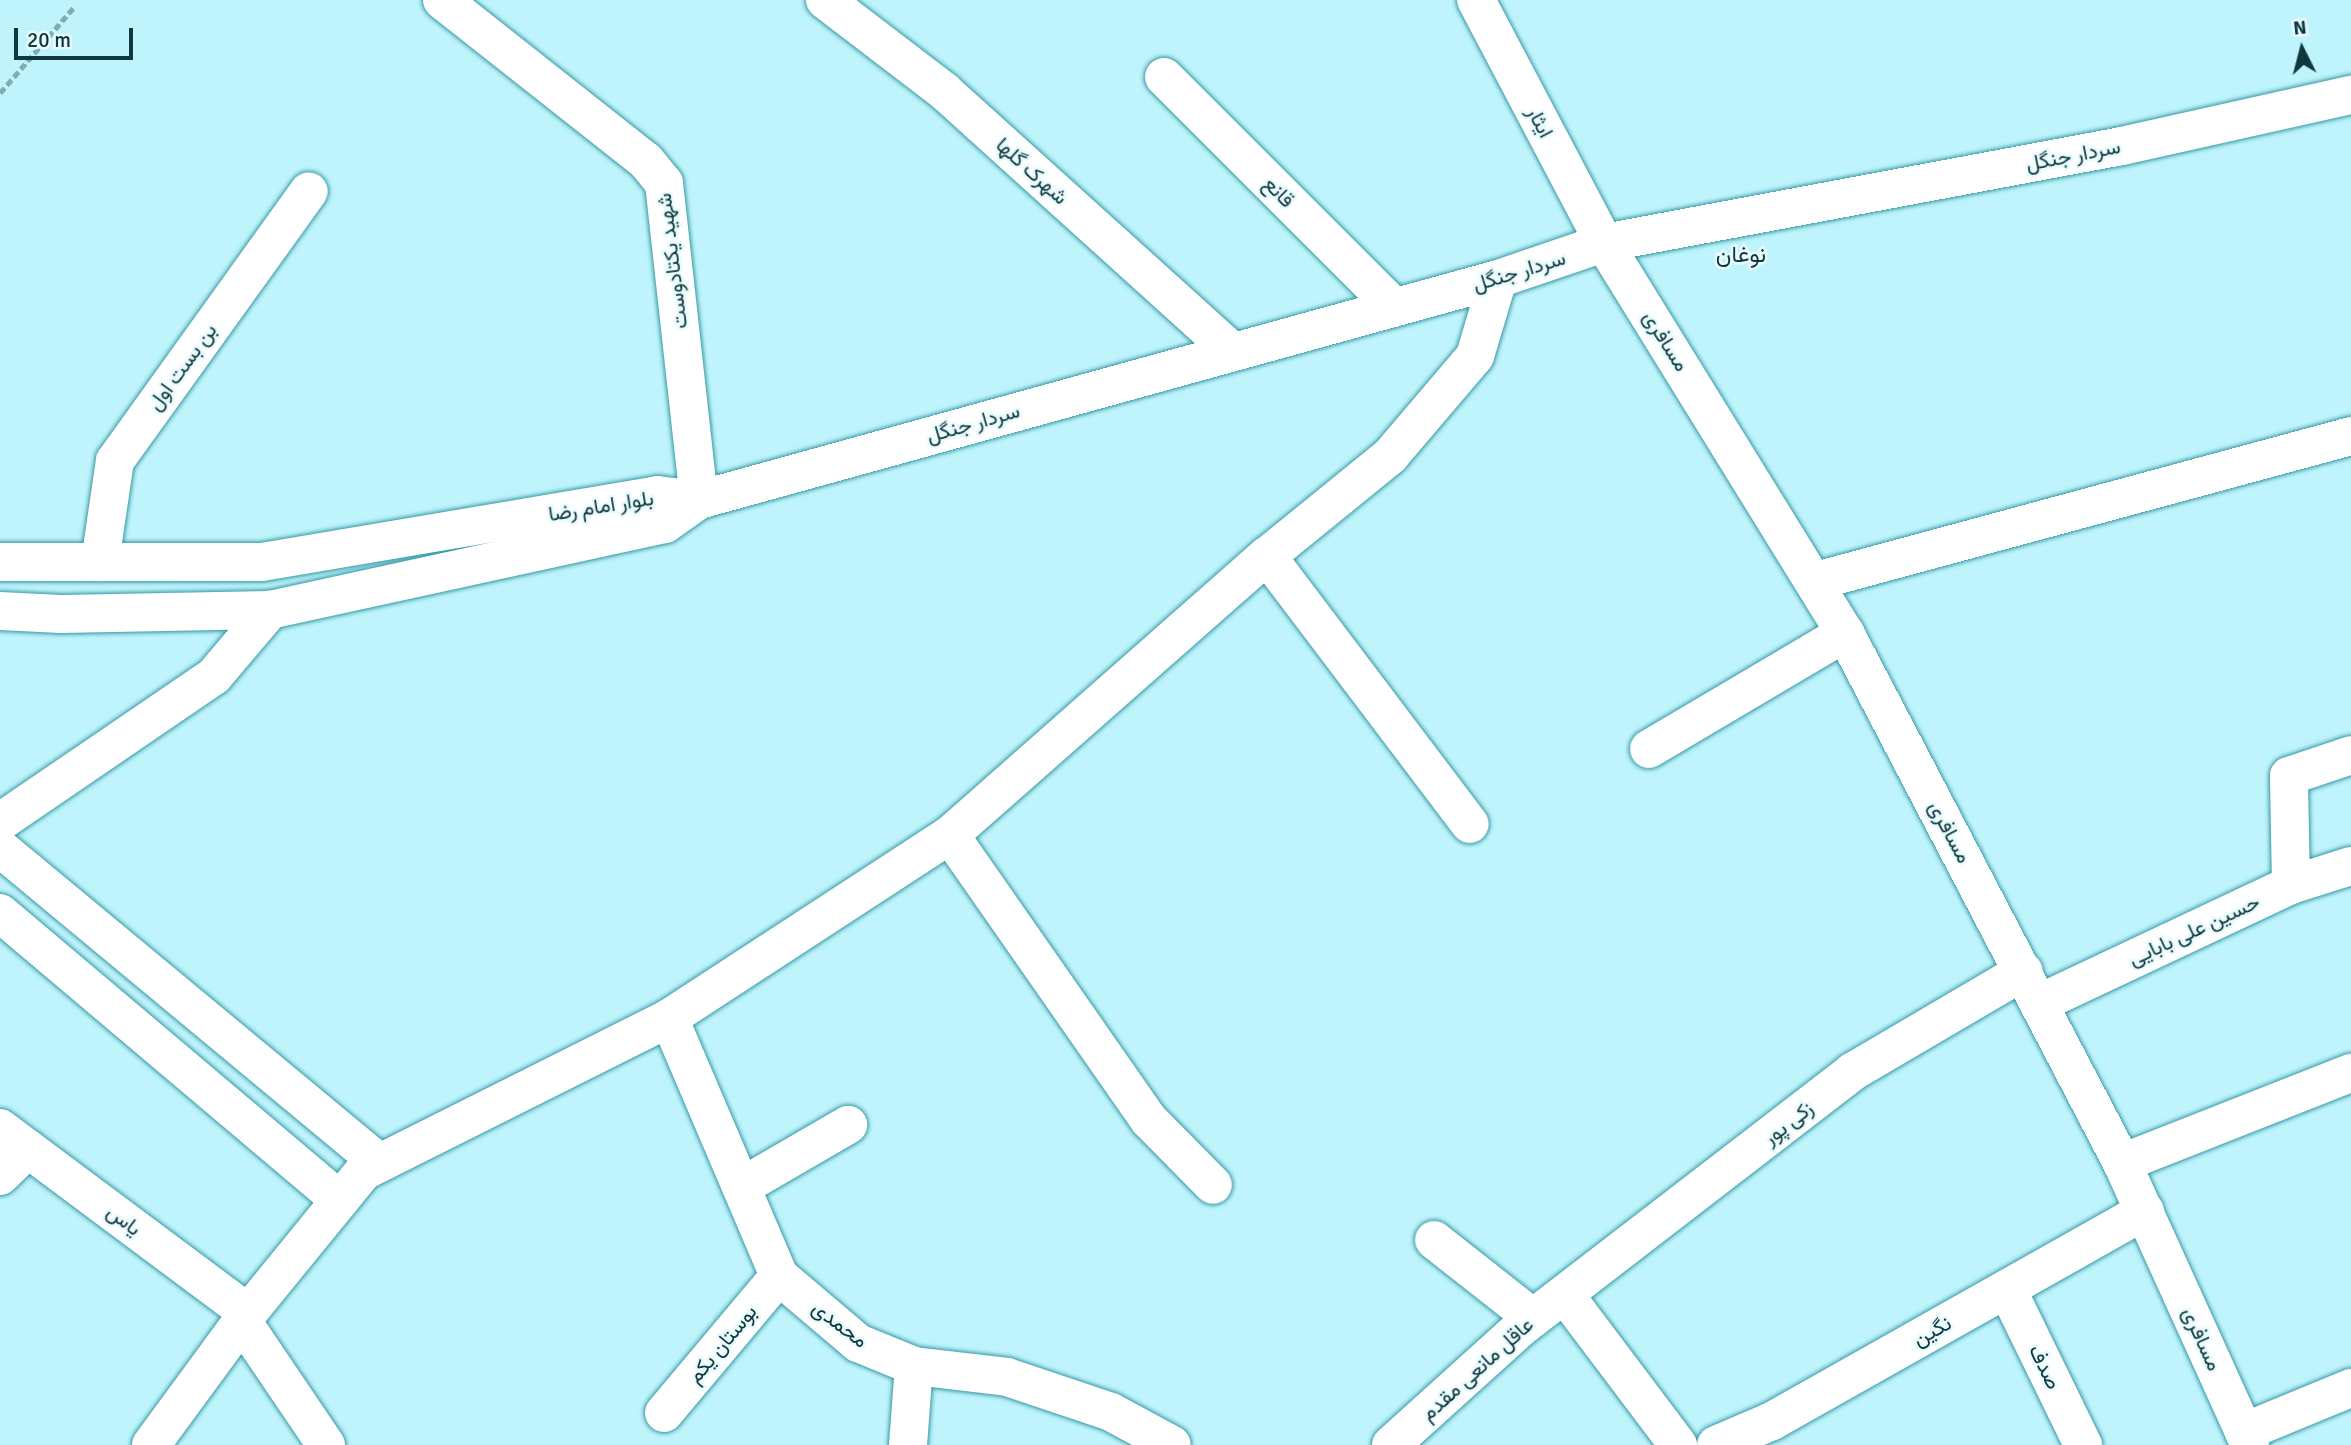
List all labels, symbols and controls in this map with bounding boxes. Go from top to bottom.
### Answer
scale bar [18,14,136,58]
north arrow [2267,14,2337,84]
text: N [2292,15,2308,41]
text: 20 m [27,27,71,53]
street label: ایثار [1521,102,1559,142]
street label: شهرک گلها [991,132,1073,210]
street label: سردار جنگل [2024,134,2122,176]
street label: قانع [1258,171,1300,213]
street label: شهید یکتادوست [651,192,693,330]
district label: نوغان [1716,241,1766,269]
street label: سردار جنگل [1470,245,1568,297]
street label: مسافری [1638,306,1694,376]
street label: بن بست اول [142,318,222,416]
street label: سردار جنگل [924,398,1022,448]
street label: بلوار امام رضا [547,485,655,527]
street label: مسافری [1923,797,1977,867]
street label: حسین علی بابایی [2124,889,2264,971]
street label: زکی پور [1758,1096,1818,1150]
street label: یاس [102,1199,146,1241]
street label: محمدی [807,1295,873,1353]
street label: بوستان یکم [682,1299,762,1389]
street label: مسافری [2177,1303,2227,1375]
street label: نگین [1908,1310,1956,1352]
street label: عاقل مانعی مقدم [1415,1312,1539,1426]
street label: صدف [2023,1340,2067,1394]

